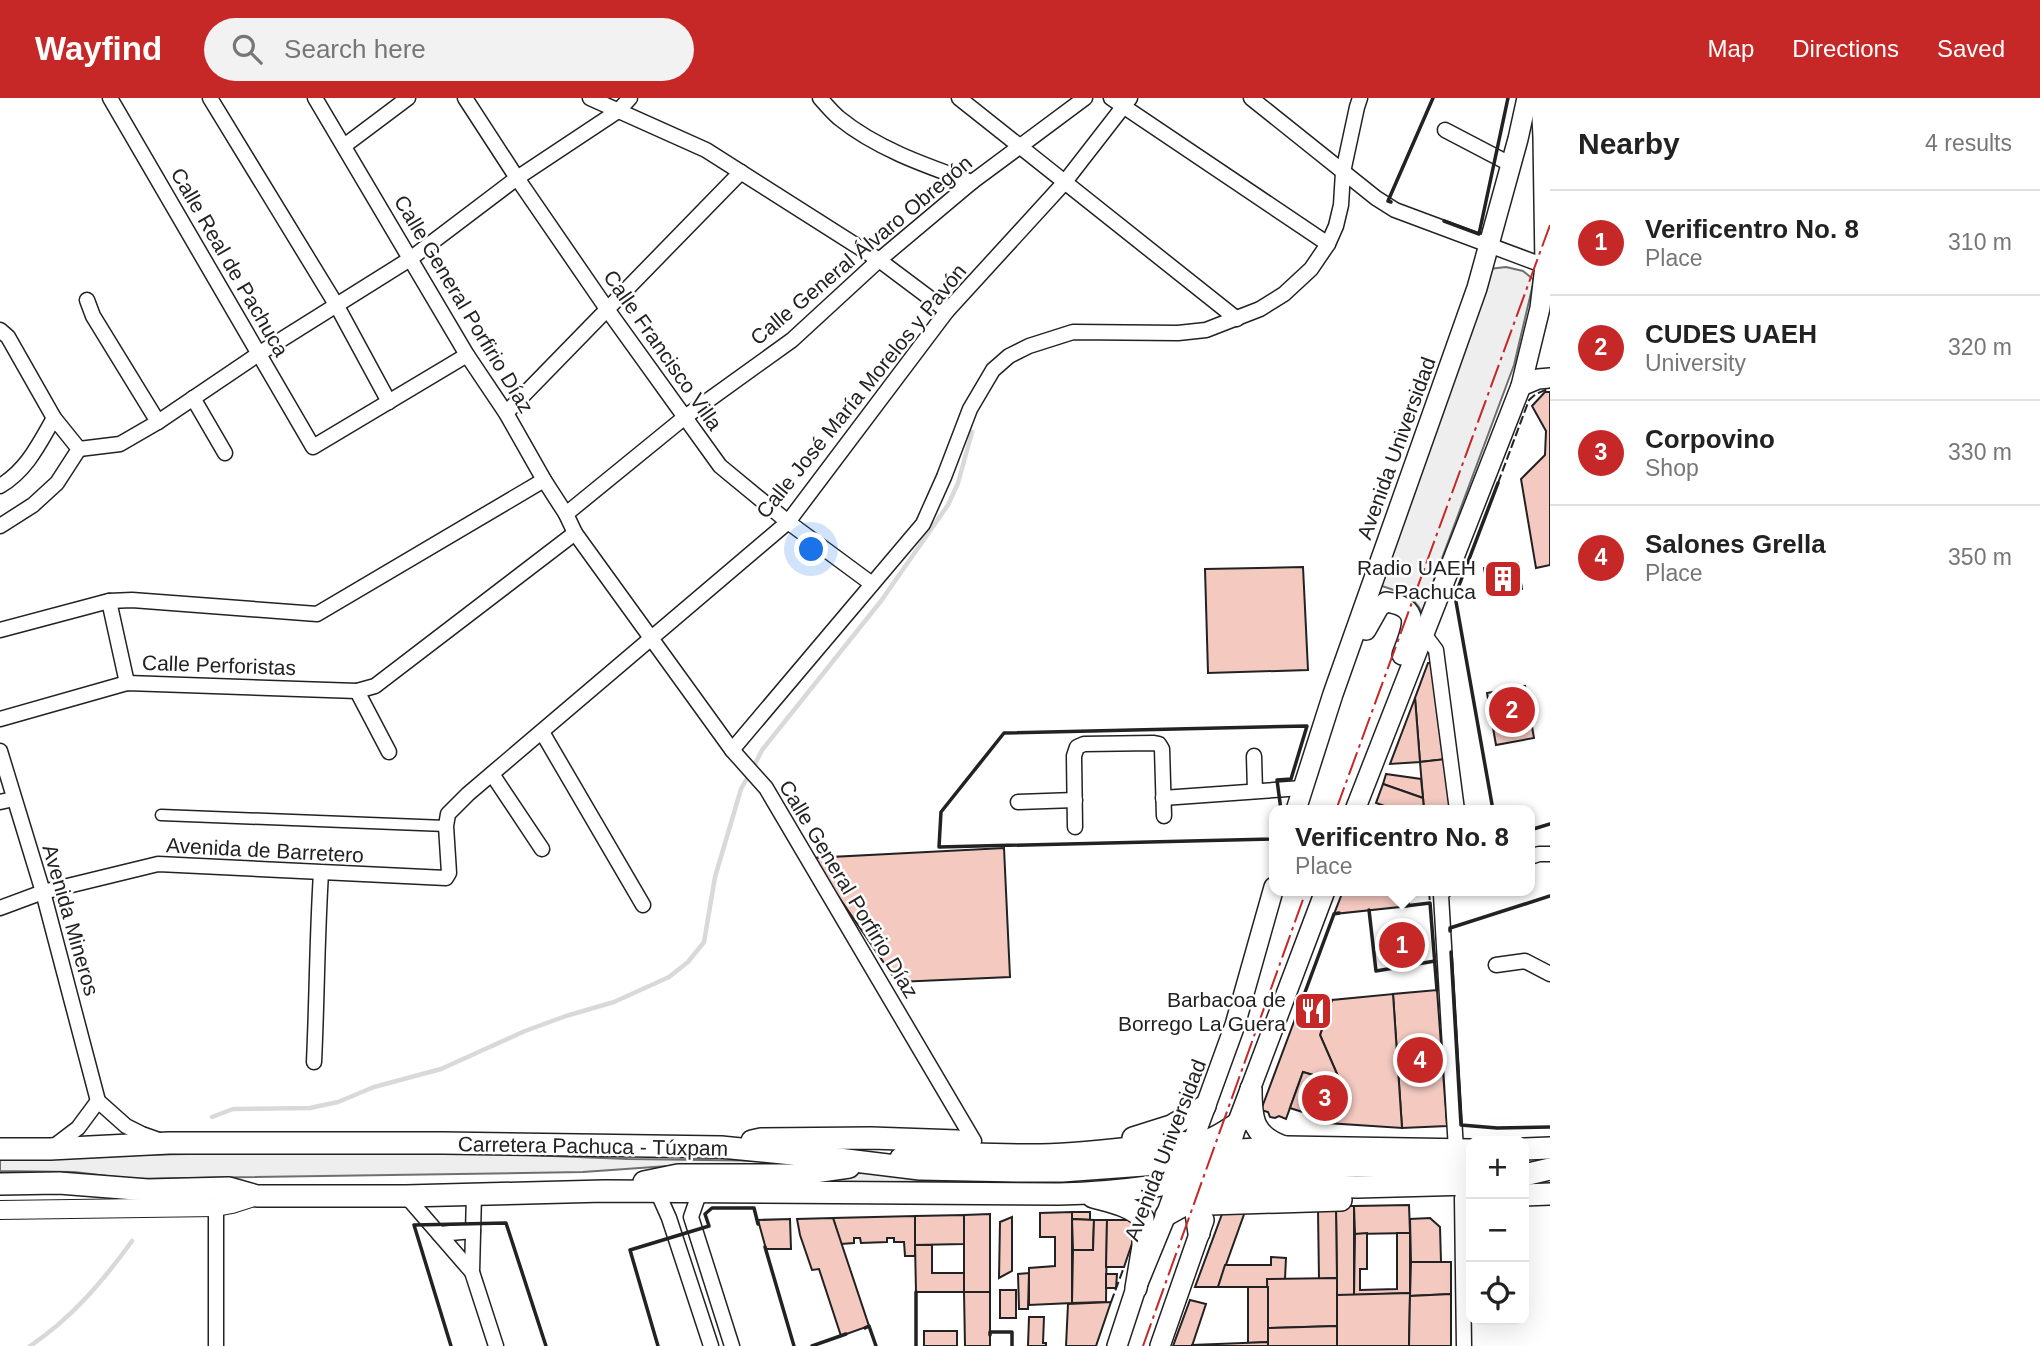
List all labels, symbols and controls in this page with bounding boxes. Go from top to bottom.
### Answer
search box [204,18,694,81]
text: Wayfind [35,30,162,67]
icon: search [228,30,266,68]
text: Search here [284,34,426,64]
text: Map [1708,35,1754,62]
text: Directions [1792,35,1899,62]
text: Saved [1937,35,2005,62]
text: Nearby [1578,127,1680,160]
text: 4 results [1925,130,2012,156]
street label: Calle General Álvaro Obregón [746,151,976,349]
street label: Calle Real de Pachuca [167,164,294,361]
street label: Calle General Porfirio Díaz [390,191,538,417]
text: Verificentro No. 8 [1645,214,1859,244]
text: 1 [1595,229,1607,255]
text: 310 m [1948,229,2012,255]
text: Place [1645,245,1703,271]
street label: Calle José María Morelos y Pavón [751,259,971,523]
street label: Calle Francisco Villa [599,266,727,435]
text: CUDES UAEH [1645,319,1817,349]
text: 2 [1595,334,1607,360]
text: 320 m [1948,334,2012,360]
text: University [1645,350,1746,376]
street label: Avenida Universidad [1352,354,1440,542]
text: Corpovino [1645,424,1775,454]
text: 3 [1595,439,1607,465]
text: 330 m [1948,439,2012,465]
text: Shop [1645,455,1699,481]
text: Salones Grella [1645,529,1826,559]
your location [794,532,828,566]
text: 4 [1595,544,1607,570]
text: 350 m [1948,544,2012,570]
place label: Radio UAEH Pachuca [1357,556,1476,603]
building icon: Radio UAEH Pachuca [1482,558,1524,600]
text: Place [1645,560,1703,586]
street label: Calle Perforistas [142,651,296,679]
pin: 2 [1489,684,1535,736]
street label: Calle General Porfirio Díaz [775,776,923,1002]
popup [1269,805,1535,896]
text: Verificentro No. 8 [1295,822,1509,852]
street label: Avenida de Barretero [165,833,365,867]
street label: Avenida Mineros [38,842,104,998]
text: Place [1295,853,1353,879]
pin: 1 [1379,919,1425,971]
place label: Barbacoa de Borrego La Guera [1118,988,1286,1035]
restaurant icon: Barbacoa de Borrego La Guera [1292,990,1334,1032]
pin: 4 [1397,1034,1443,1086]
street label: Avenida Universidad [1120,1056,1210,1244]
pin: 3 [1302,1072,1348,1124]
street label: Carretera Pachuca - Túxpam [458,1132,728,1160]
map controls [1466,1136,1529,1325]
button: + [1466,1136,1529,1199]
button: − [1466,1199,1529,1262]
button: locate [1466,1262,1529,1325]

